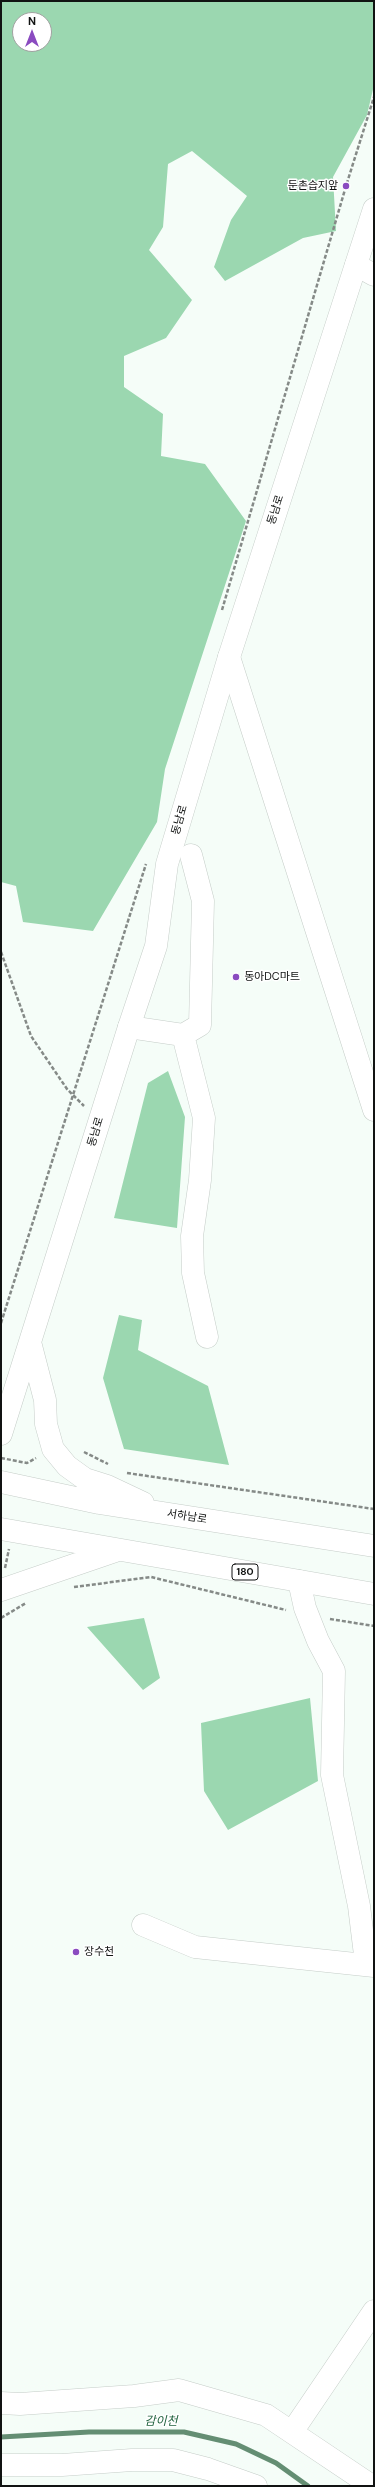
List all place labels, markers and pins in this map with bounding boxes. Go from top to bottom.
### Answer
place label: 둔촌습지앞 [287,179,338,193]
marker: 둔촌습지앞 [341,181,351,191]
place label: 동아DC마트 [244,970,300,984]
marker: 동아DC마트 [231,972,241,982]
place label: 장수천 [84,1945,114,1959]
marker: 장수천 [71,1947,81,1957]

